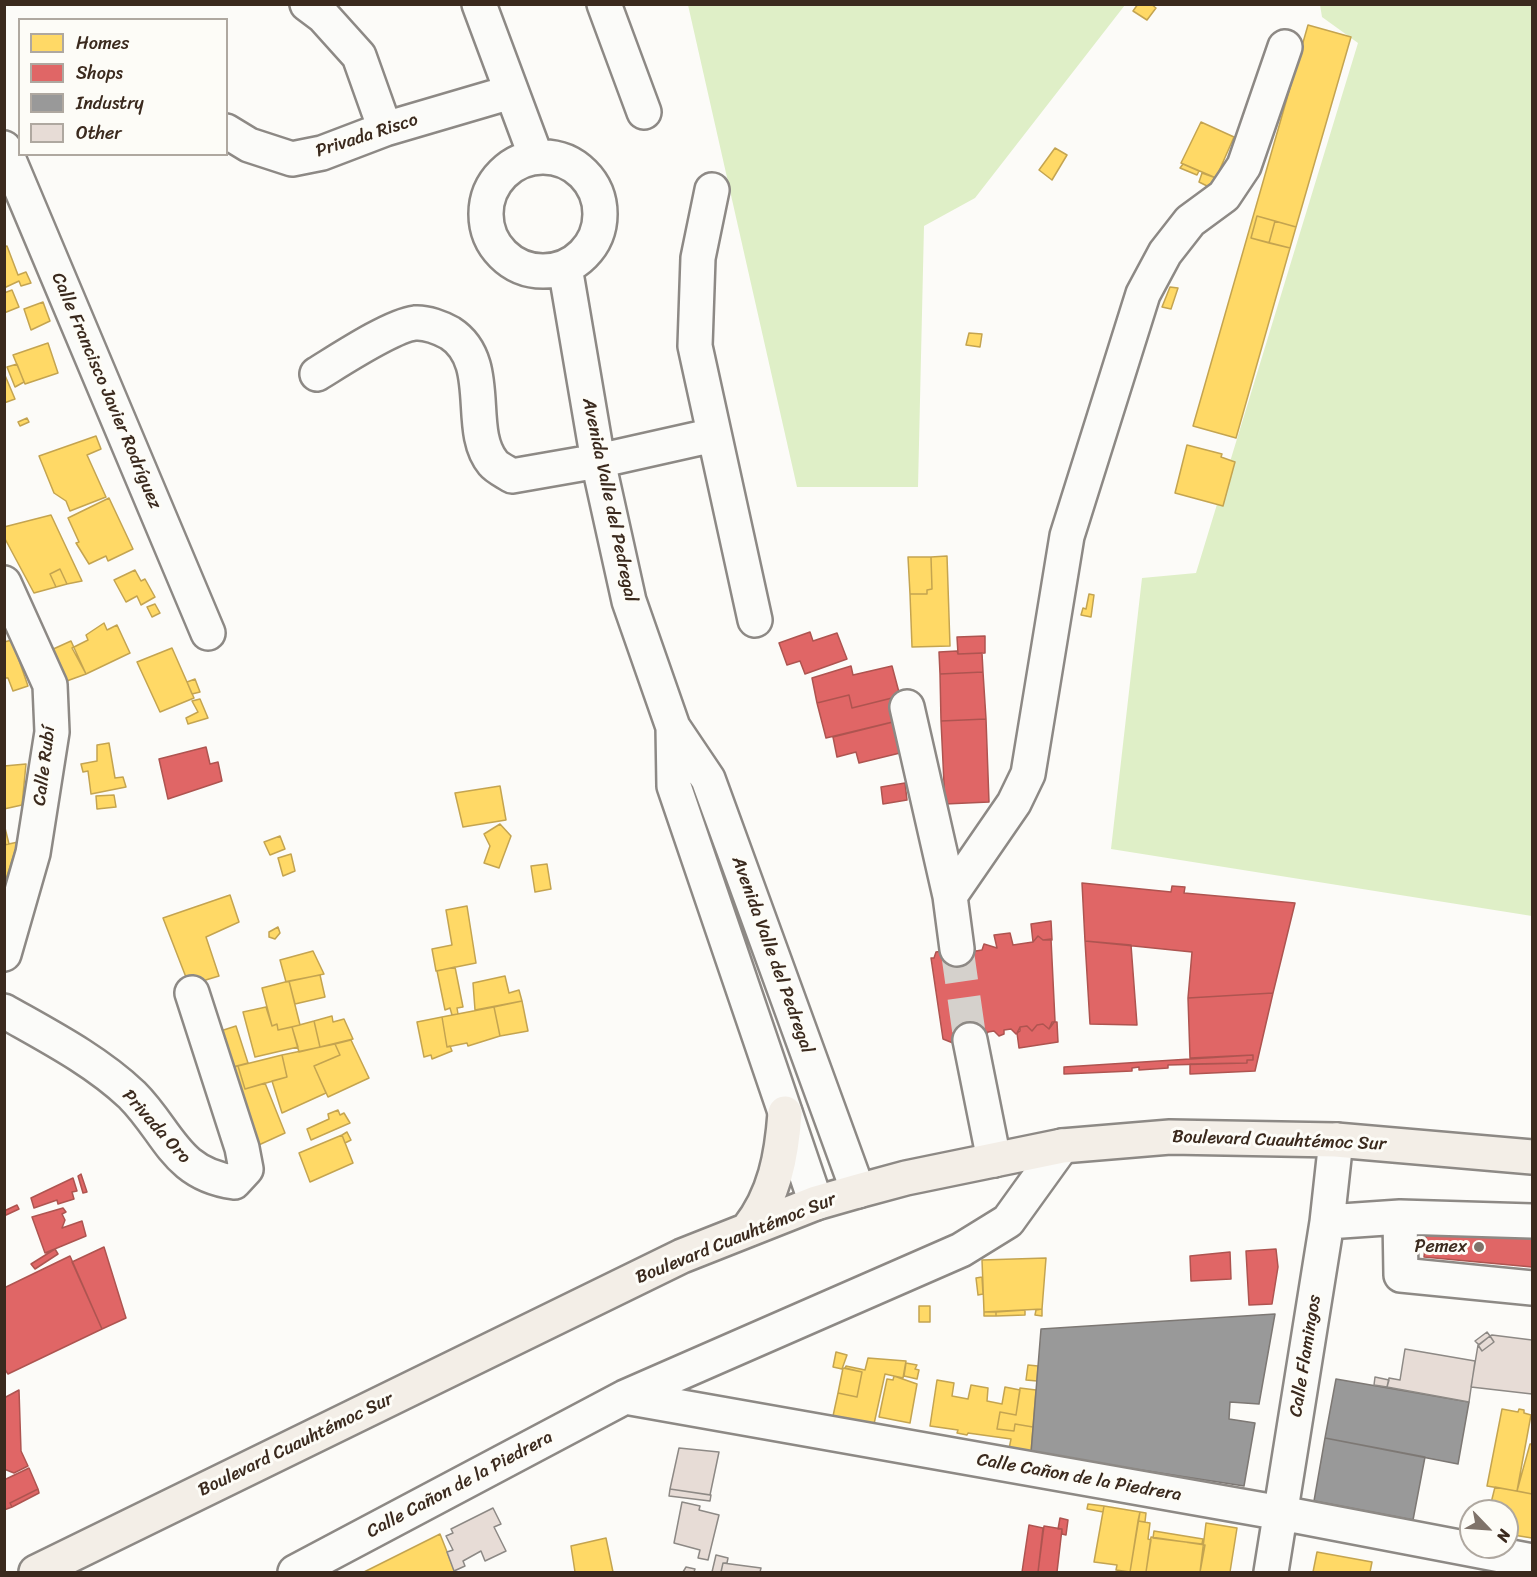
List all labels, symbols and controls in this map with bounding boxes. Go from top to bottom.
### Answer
legend [18,18,228,156]
text: Homes [76,27,129,59]
text: Shops [76,57,123,89]
text: Industry [76,87,144,119]
street label: Privada Risco [313,109,421,163]
text: Other [76,117,122,149]
street label: Calle Francisco Javier Rodríguez [46,270,166,512]
street label: Avenida Valle del Pedregal [577,396,641,604]
street label: Calle Rubí [29,725,61,807]
street label: Avenida Valle del Pedregal [726,854,818,1056]
street label: Privada Oro [117,1086,195,1168]
street label: Boulevard Cuauhtémoc Sur [1172,1126,1386,1156]
street label: Boulevard Cuauhtémoc Sur [633,1189,839,1289]
place label: Pemex [1415,1236,1467,1258]
marker: Pemex [1472,1240,1486,1254]
street label: Calle Flamingos [1286,1293,1326,1419]
street label: Boulevard Cuauhtémoc Sur [195,1388,397,1502]
street label: Calle Cañon de la Piedrera [363,1427,557,1543]
street label: Calle Cañon de la Piedrera [975,1449,1183,1507]
north arrow [1459,1499,1519,1559]
text: N [1488,1525,1519,1547]

